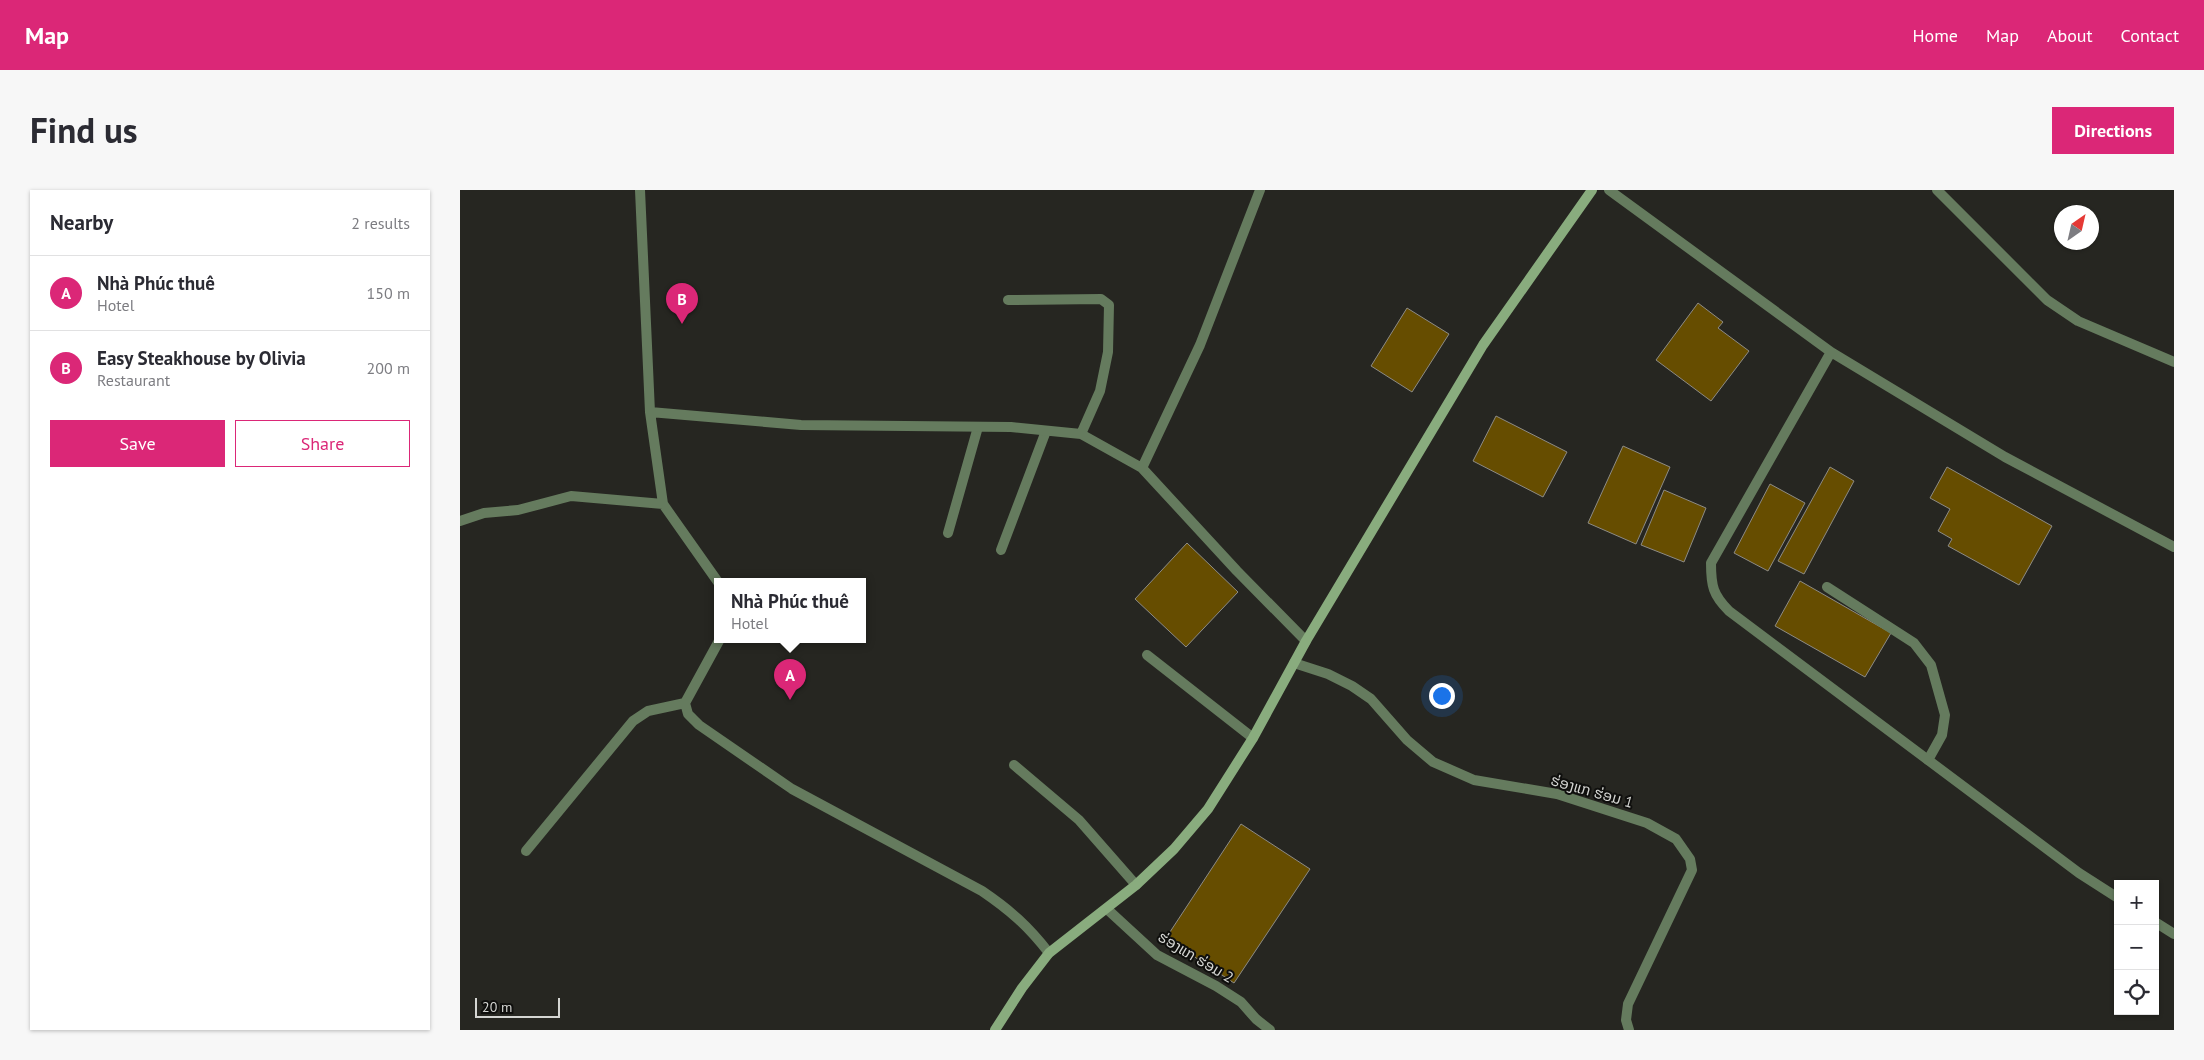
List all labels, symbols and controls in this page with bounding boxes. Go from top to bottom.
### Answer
text: Map [25,20,69,51]
text: Home [1912,24,1958,47]
text: Map [1986,24,2019,47]
text: About [2047,24,2093,47]
text: Contact [2121,24,2179,47]
text: Find us [30,107,138,153]
button: Directions [2052,107,2174,154]
north arrow [2054,205,2099,250]
text: Nearby [50,209,113,236]
text: 2 results [351,213,410,233]
text: Nhà Phúc thuê [97,271,215,295]
text: A [61,283,71,303]
text: 150 m [367,283,410,303]
pin: B [666,283,698,324]
text: Hotel [97,295,134,315]
text: Easy Steakhouse by Olivia [97,346,306,370]
text: B [61,358,71,378]
text: 200 m [367,358,410,378]
text: Restaurant [97,370,170,390]
button: Save [50,420,225,467]
button: Share [235,420,410,467]
popup [714,578,866,643]
text: Nhà Phúc thuê [731,589,849,613]
text: Hotel [731,613,768,633]
pin: A [774,659,806,700]
your location [1429,683,1455,709]
street label: ຮ່ອງແກ ຮ່ອມ 1 [1549,770,1635,812]
map controls [2114,880,2159,1015]
button: + [2114,880,2159,925]
button: − [2114,925,2159,970]
street label: ຮ່ອງແກ ຮ່ອມ 2 [1155,927,1237,987]
button: locate [2114,970,2159,1015]
scale bar [475,995,560,1018]
text: 20 m [482,998,512,1016]

